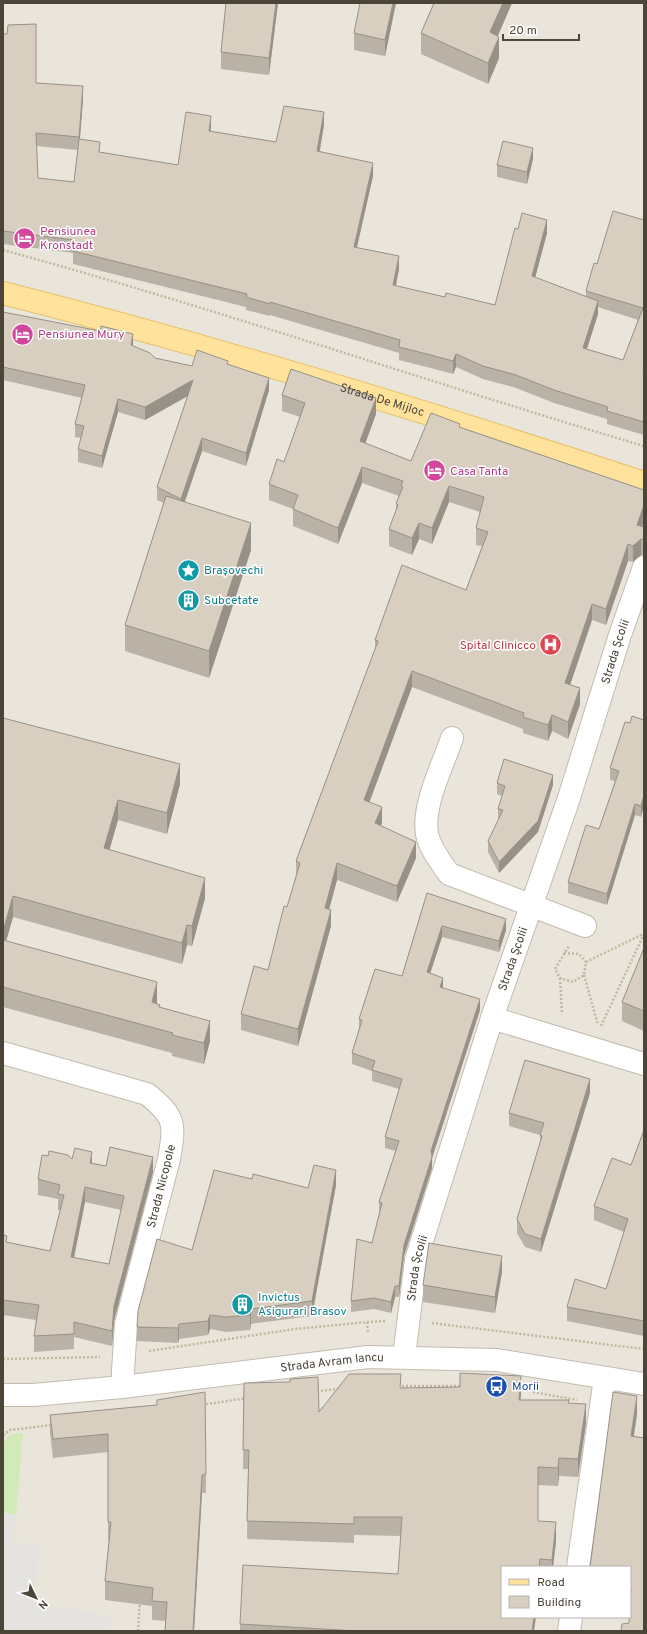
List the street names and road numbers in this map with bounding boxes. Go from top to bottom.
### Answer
street label: Strada De Mijloc [338,380,426,421]
street label: Strada Școlii [598,617,634,686]
street label: Strada Școlii [495,925,532,994]
street label: Strada Nicopole [144,1143,180,1230]
street label: Strada Școlii [404,1233,432,1302]
street label: Strada Avram Iancu [279,1350,384,1377]

